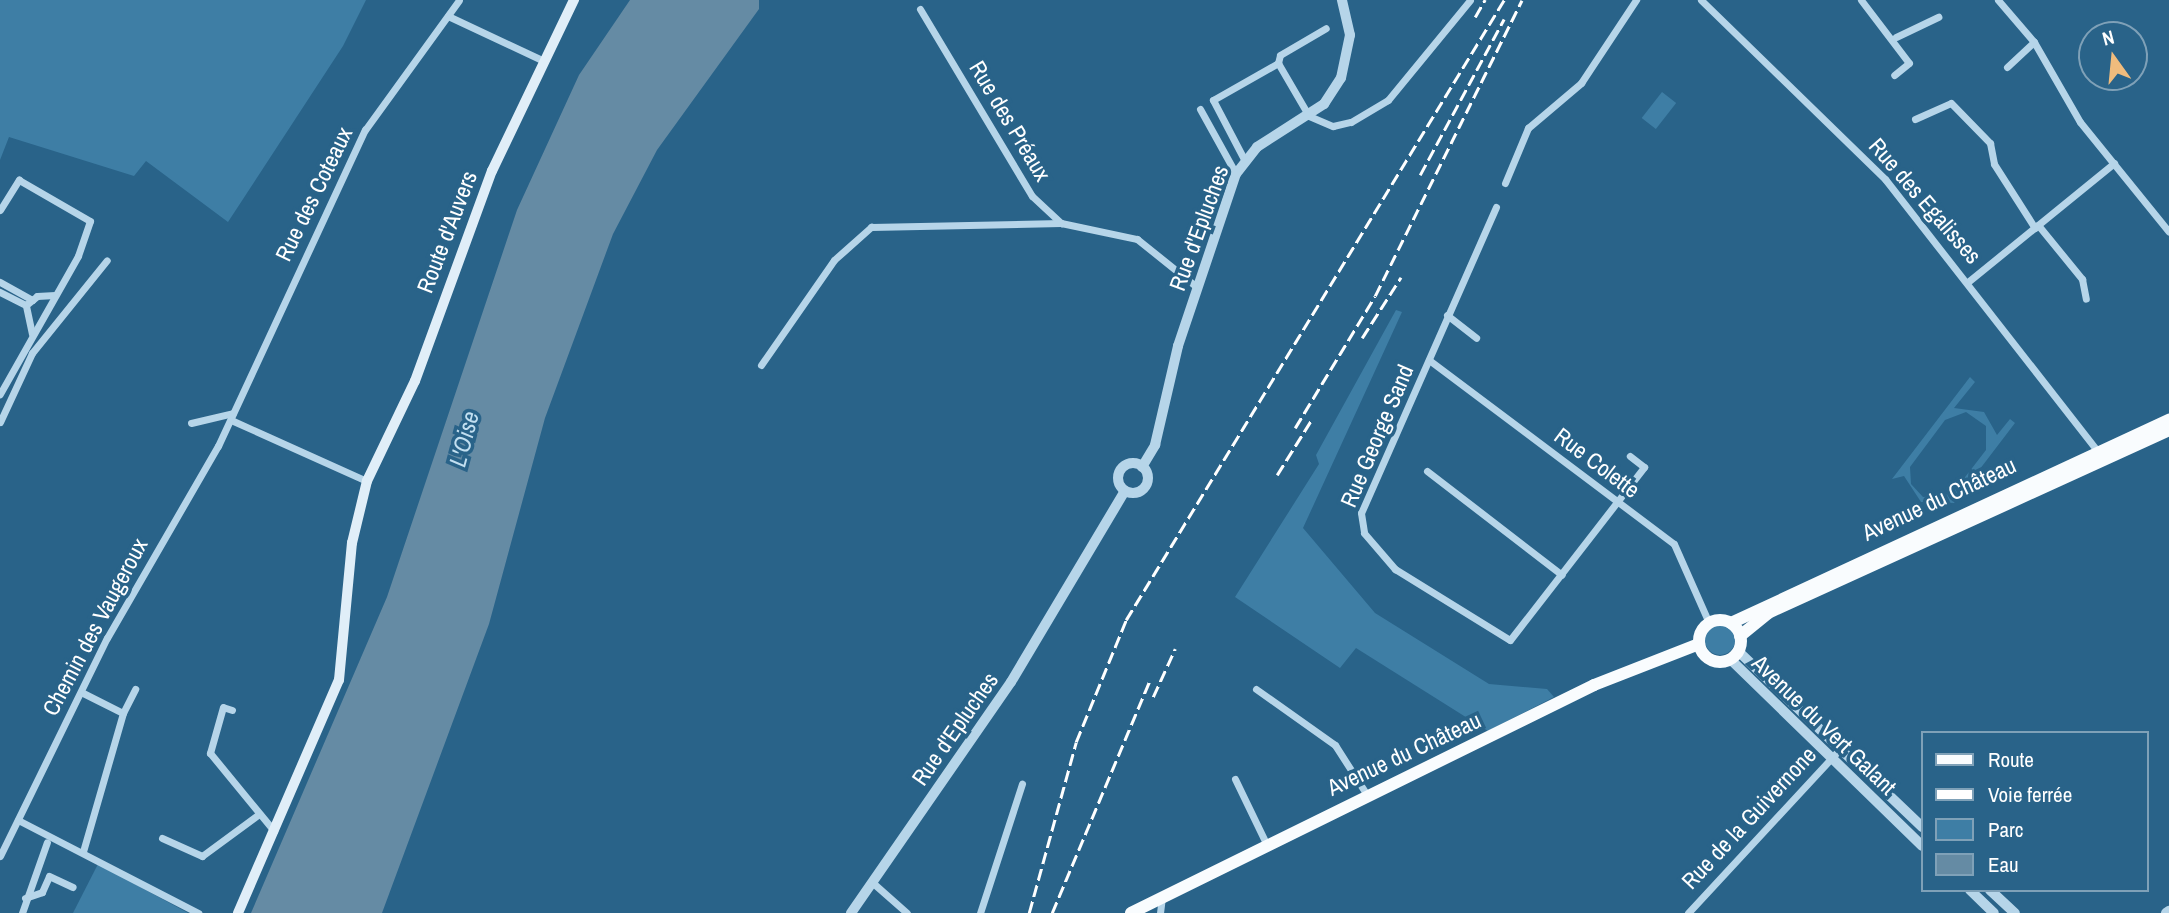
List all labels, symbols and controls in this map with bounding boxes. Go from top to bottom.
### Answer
north arrow [2078,21,2148,91]
text: N [2099,24,2117,52]
street label: Rue des Préaux [963,56,1057,186]
street label: Rue des Coteaux [270,122,358,266]
street label: Rue des Egalisses [1863,133,1987,269]
street label: Rue d'Epluches [1164,161,1234,295]
street label: Route d'Auvers [411,167,483,297]
street label: Rue George Sand [1335,361,1419,511]
water label: L'Oise [443,408,485,470]
street label: Rue Colette [1549,422,1645,504]
street label: Avenue du Château [1858,451,2020,547]
street label: Chemin des Vaugeroux [37,534,153,720]
street label: Avenue du Vert Galant [1746,649,1902,801]
street label: Rue d'Epluches [906,667,1004,791]
street label: Avenue du Château [1323,706,1485,802]
legend [1920,731,2148,892]
street label: Rue de la Guivernone [1676,741,1822,895]
text: Route [1988,745,2034,774]
text: Voie ferrée [1988,780,2072,809]
text: Parc [1988,815,2023,844]
text: Eau [1988,850,2019,879]

